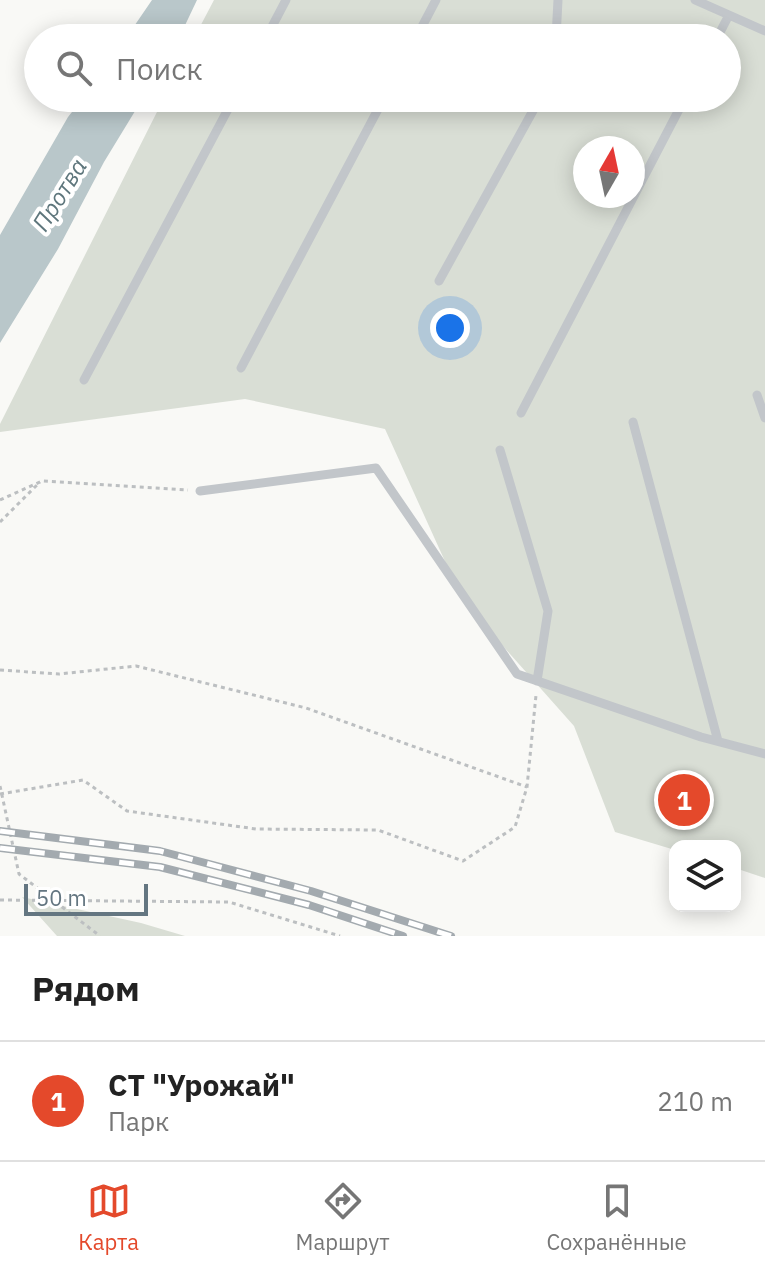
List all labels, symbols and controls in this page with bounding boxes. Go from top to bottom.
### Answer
search box [24,24,741,112]
icon: search [52,46,96,90]
text: Поиск [116,49,203,88]
north arrow [573,136,645,208]
water label: Протва [24,152,94,237]
your location [430,308,470,348]
pin: 1 [658,770,710,830]
map controls [669,840,741,912]
button: layers [669,840,741,912]
scale bar [24,880,148,916]
text: 50 m [36,883,87,912]
text: Рядом [32,966,140,1010]
text: СТ "Урожай" [108,1065,295,1104]
text: 1 [50,1084,66,1118]
text: 210 m [657,1084,733,1118]
text: Парк [108,1104,169,1138]
tab: Карта [78,1179,139,1256]
tab: Маршрут [296,1179,390,1256]
tab: Сохранённые [546,1179,687,1256]

